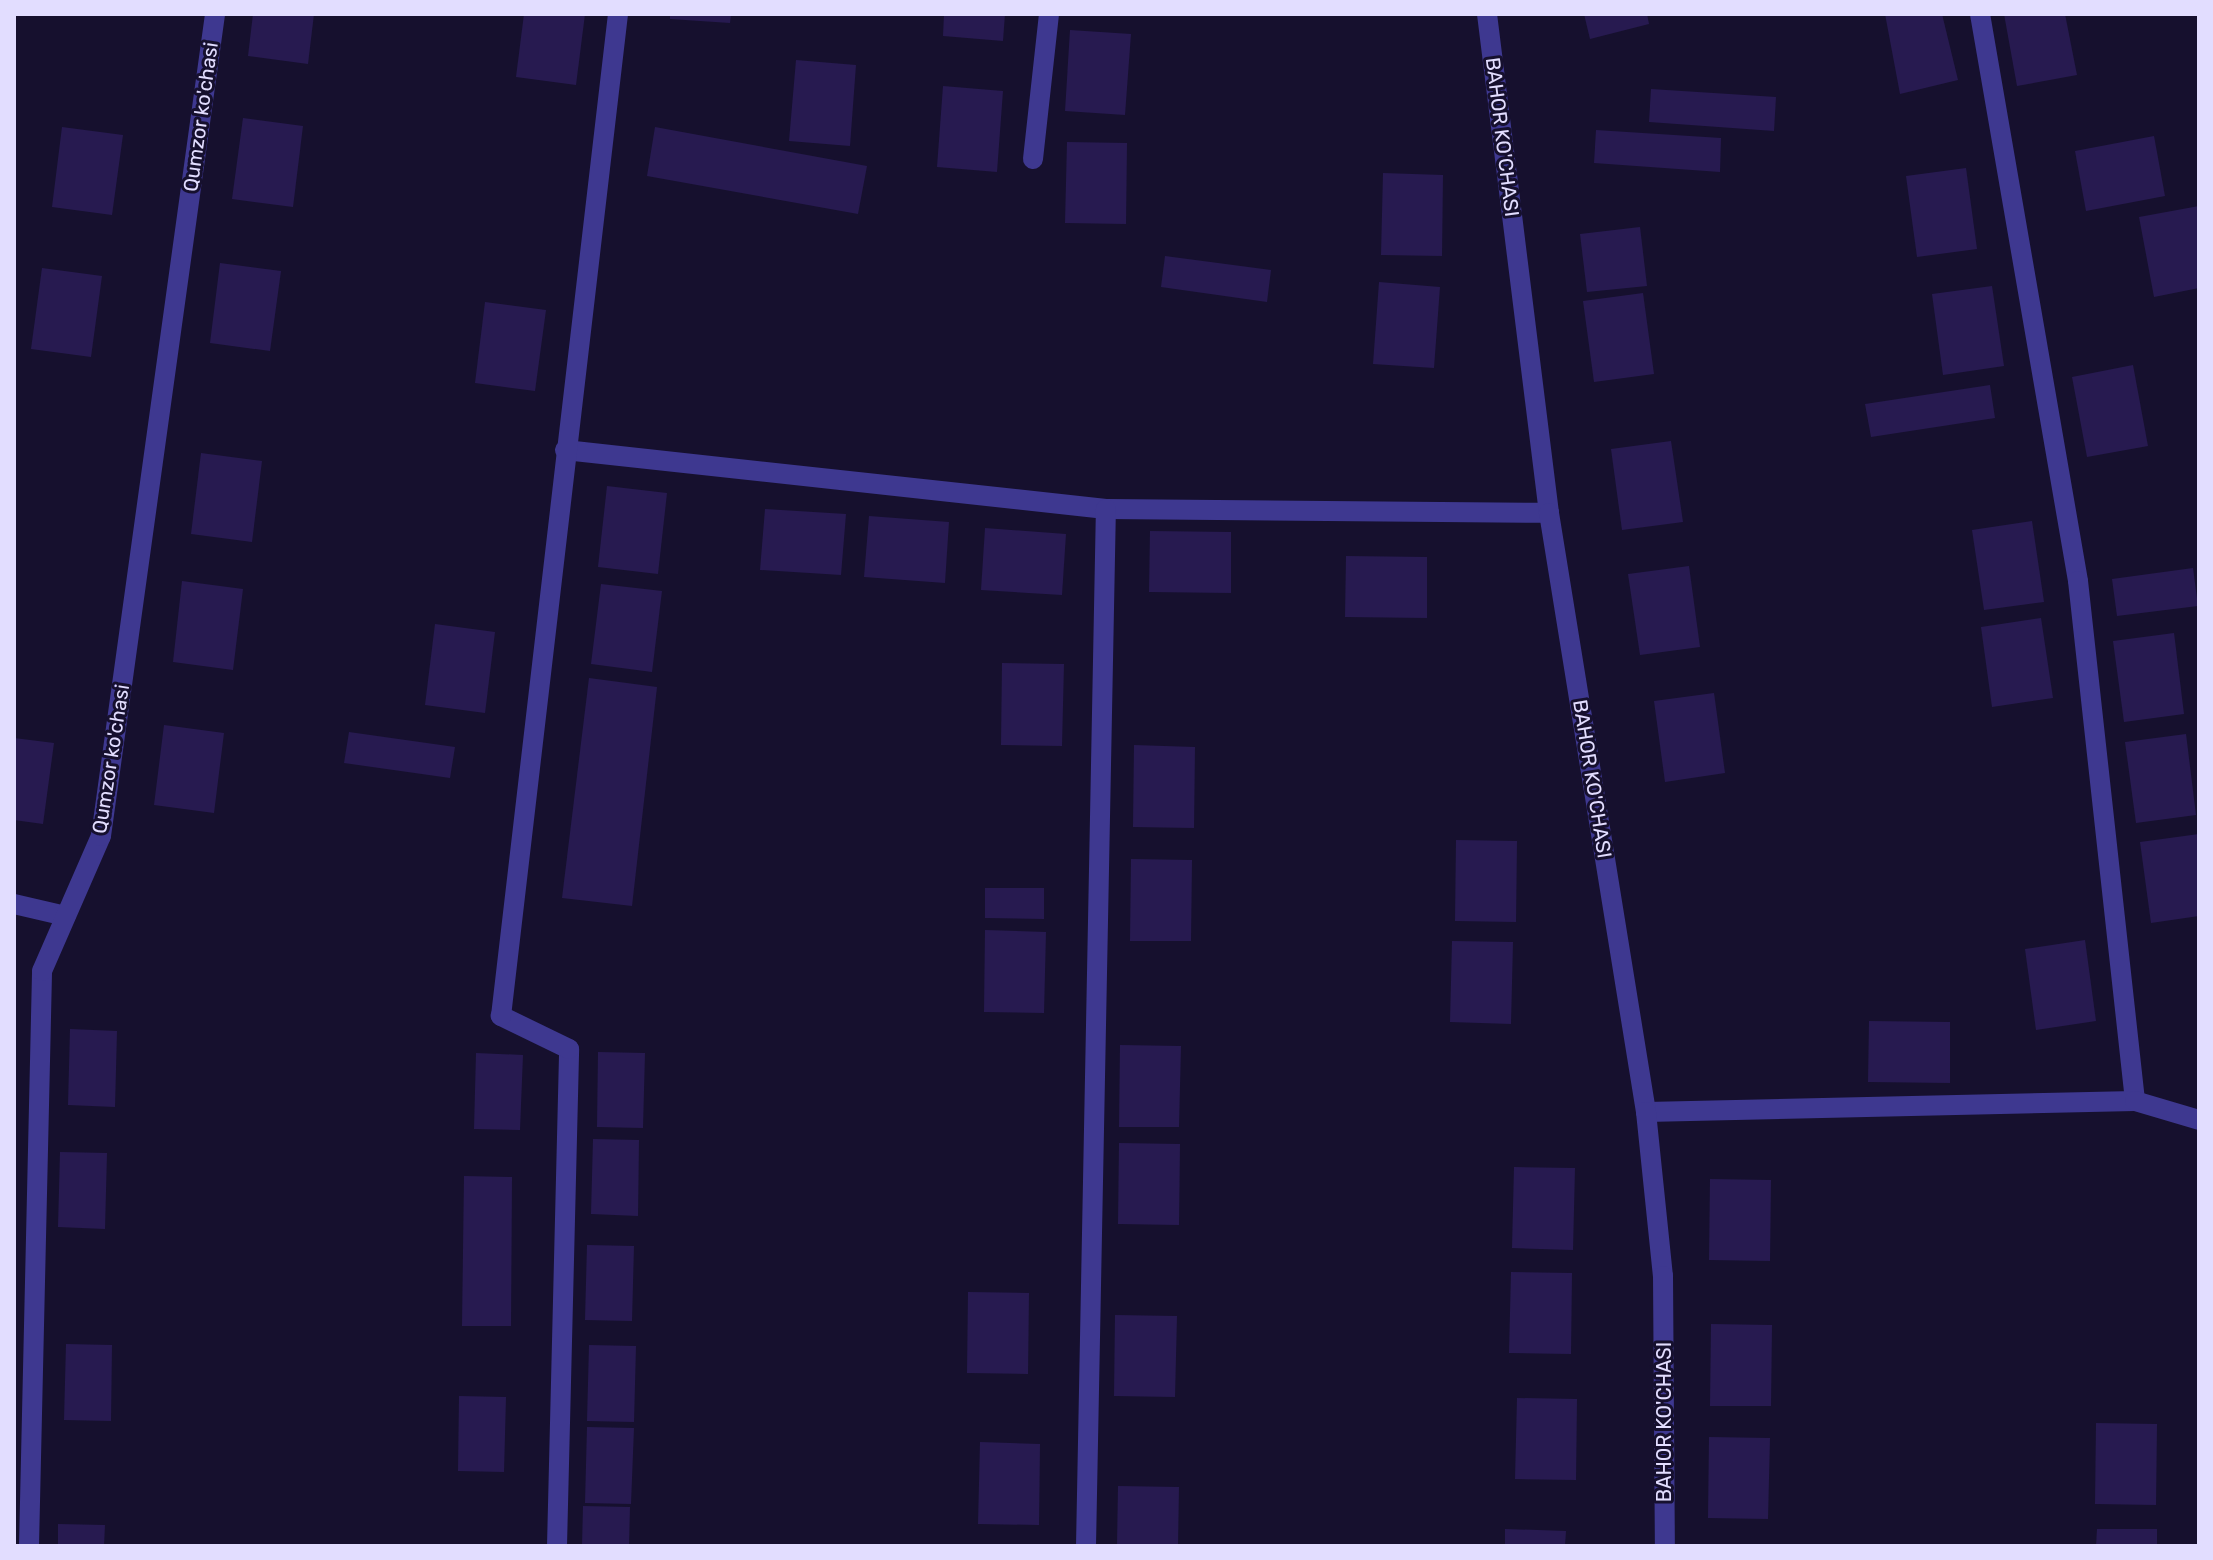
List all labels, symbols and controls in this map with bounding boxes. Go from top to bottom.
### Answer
street label: Qumzor ko'chasi [179,40,223,194]
street label: BAHOR KO'CHASI [1480,56,1524,218]
street label: Qumzor ko'chasi [87,682,135,836]
street label: BAHOR KO'CHASI [1568,698,1616,860]
street label: BAHOR KO'CHASI [1652,1342,1676,1502]

